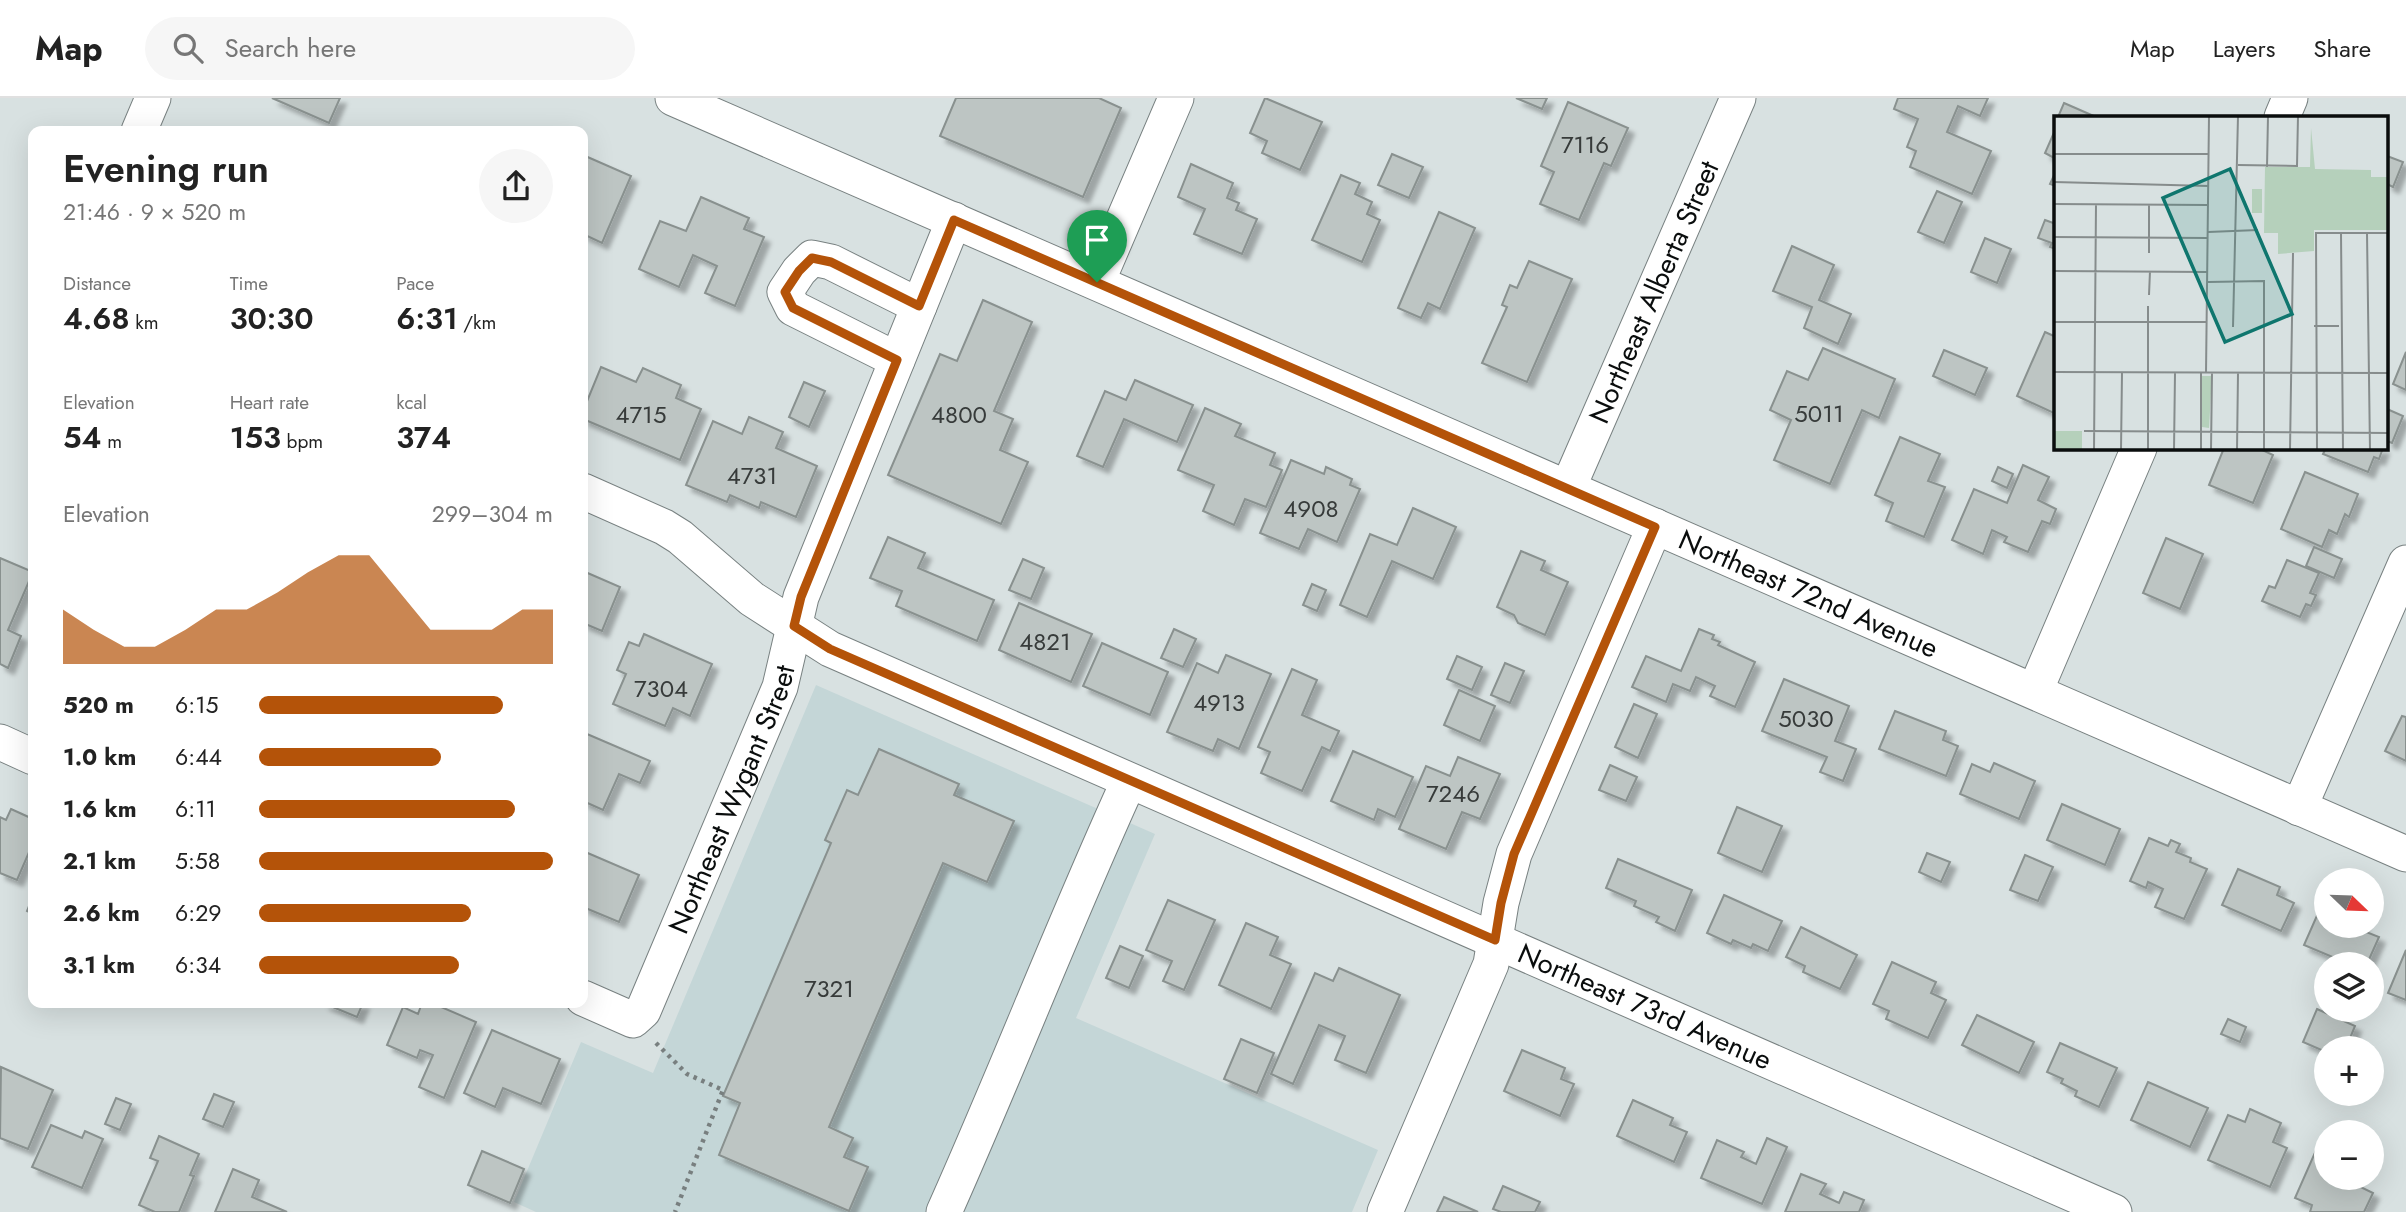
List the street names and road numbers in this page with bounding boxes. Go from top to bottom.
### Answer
street label: Northeast Alberta Street [1579,154,1729,430]
street label: Northeast 72nd Avenue [1672,519,1945,669]
street label: Northeast Wygant Street [658,661,806,940]
street label: Northeast 73rd Avenue [1511,933,1778,1080]

